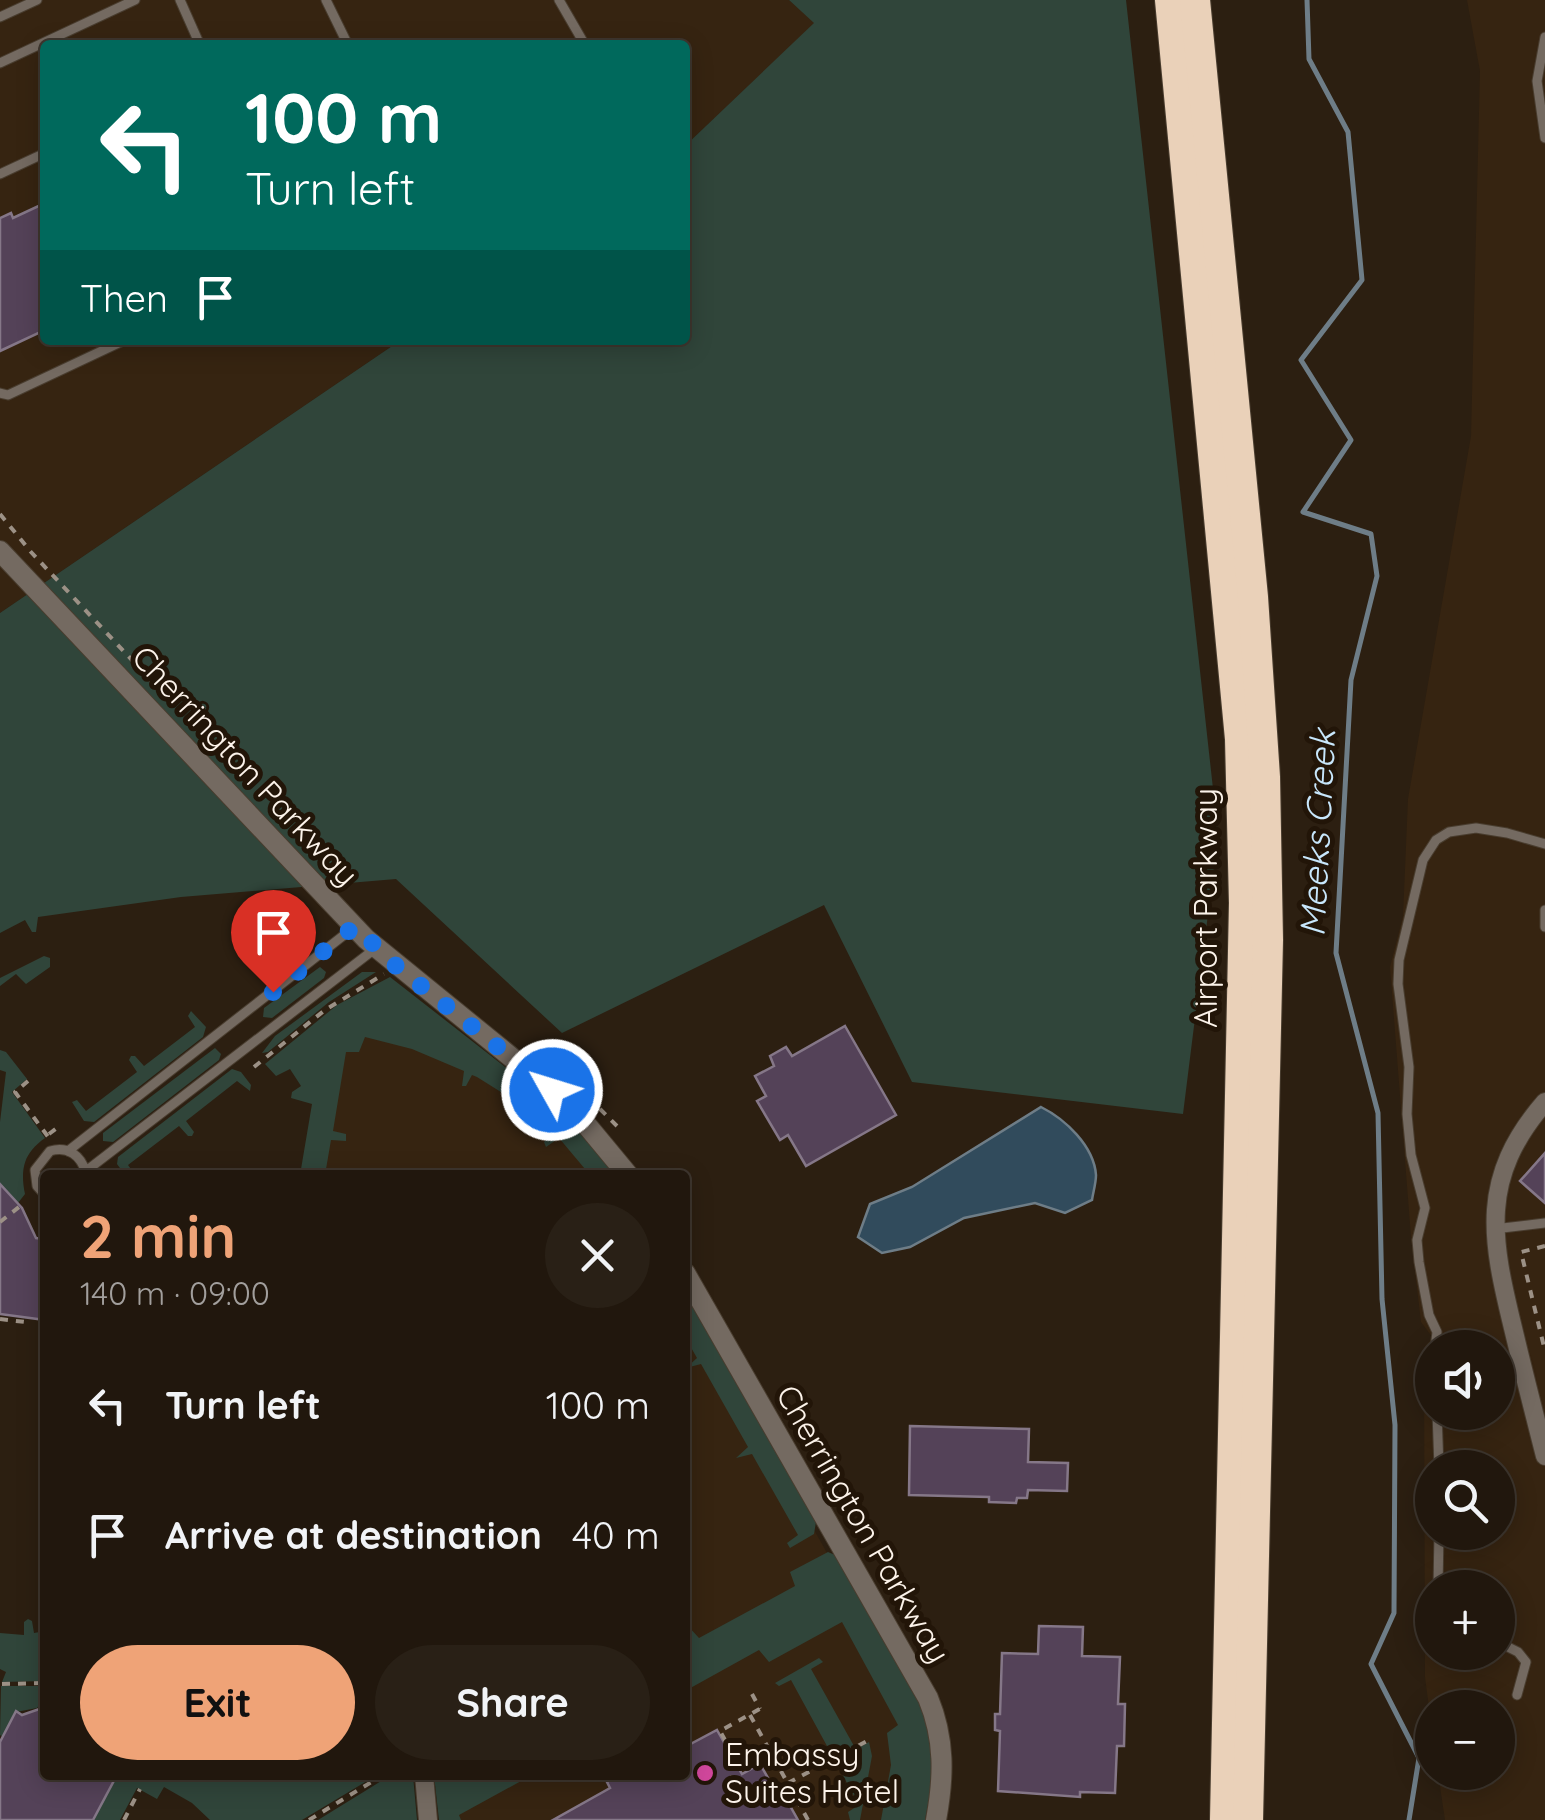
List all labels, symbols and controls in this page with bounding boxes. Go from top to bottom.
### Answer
text: 100 m [245,73,442,161]
icon: left [80,80,210,210]
text: Turn left [245,160,415,216]
icon: arrive [188,270,243,325]
text: Then [80,274,168,322]
street label: Cherrington Parkway [124,637,367,894]
water label: Meeks Creek [1290,725,1345,937]
street label: Airport Parkway [1185,788,1225,1028]
pin [231,890,316,993]
icon: arrive [246,905,301,960]
position arrow [500,1038,604,1142]
text: 2 min [80,1198,236,1273]
button: close [545,1203,650,1308]
text: 140 m · 09:00 [80,1273,270,1313]
map controls [1415,1330,1515,1790]
button: sound [1415,1330,1515,1430]
icon: left [80,1378,135,1433]
street label: Cherrington Parkway [768,1378,960,1669]
text: Turn left [165,1381,321,1429]
text: 100 m [546,1381,650,1429]
button: search [1415,1450,1515,1550]
icon: arrive [80,1508,135,1563]
text: Arrive at destination [165,1511,542,1559]
text: 40 m [572,1511,660,1559]
button: + [1415,1570,1515,1670]
button: Exit [80,1645,355,1760]
button: Share [375,1645,650,1760]
button: − [1415,1690,1515,1790]
place label: Embassy Suites Hotel [725,1734,899,1811]
marker: Embassy Suites Hotel [694,1762,716,1784]

